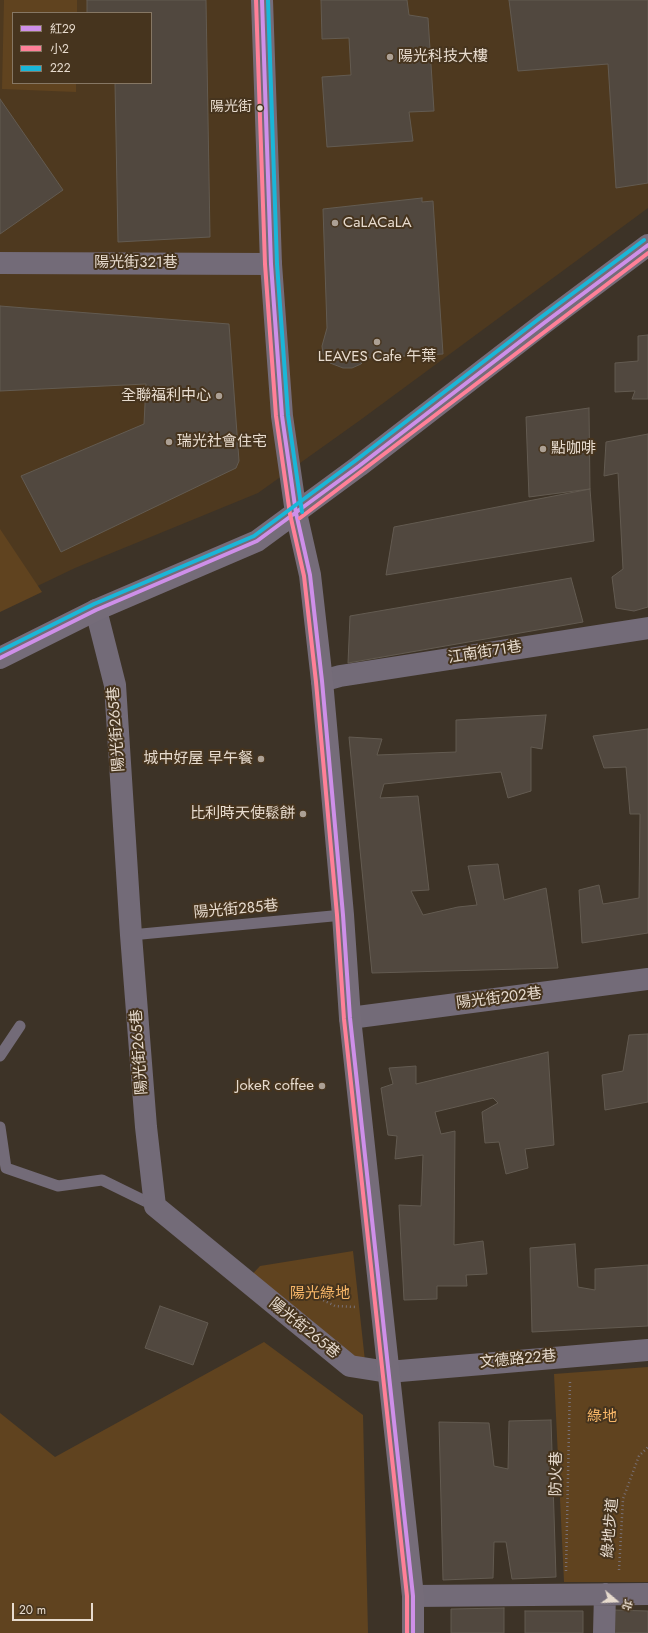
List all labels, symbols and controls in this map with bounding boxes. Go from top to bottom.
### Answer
legend [12,12,152,84]
text: 紅29 [50,20,76,38]
text: 小2 [50,40,69,58]
place label: 陽光科技大樓 [398,48,488,66]
marker: 陽光科技大樓 [385,52,395,62]
text: 222 [50,59,70,77]
place label: 陽光街 [210,100,252,116]
marker: 陽光街 [255,103,265,113]
place label: CaLACaLA [343,214,412,232]
marker: CaLACaLA [330,218,340,228]
street label: 陽光街321巷 [94,254,178,272]
marker: LEAVES Cafe 午葉 [372,337,382,347]
place label: LEAVES Cafe 午葉 [318,348,436,366]
place label: 全聯福利中心 [121,387,211,405]
marker: 全聯福利中心 [214,391,224,401]
place label: 瑞光社會住宅 [177,433,267,451]
marker: 瑞光社會住宅 [164,437,174,447]
place label: 點咖啡 [551,440,596,458]
marker: 點咖啡 [538,444,548,454]
street label: 江南街71巷 [447,638,523,668]
street label: 陽光街265巷 [105,686,129,772]
place label: 城中好屋 早午餐 [144,750,253,768]
marker: 城中好屋 早午餐 [256,754,266,764]
place label: 比利時天使鬆餅 [190,805,295,823]
marker: 比利時天使鬆餅 [298,809,308,819]
street label: 陽光街285巷 [193,897,279,923]
street label: 陽光街202巷 [455,985,543,1013]
street label: 陽光街265巷 [128,1009,152,1095]
place label: JokeR coffee [236,1077,314,1095]
marker: JokeR coffee [317,1081,327,1091]
park label: 陽光綠地 [290,1285,350,1303]
street label: 陽光街265巷 [265,1295,343,1363]
street label: 文德路22巷 [479,1348,557,1372]
park label: 綠地 [587,1408,617,1426]
street label: 防火巷 [548,1451,566,1497]
street label: 綠地步道 [599,1497,623,1559]
north arrow [596,1581,636,1621]
scale bar [14,1595,95,1621]
text: 北 [618,1597,637,1613]
text: 20 m [19,1601,46,1619]

